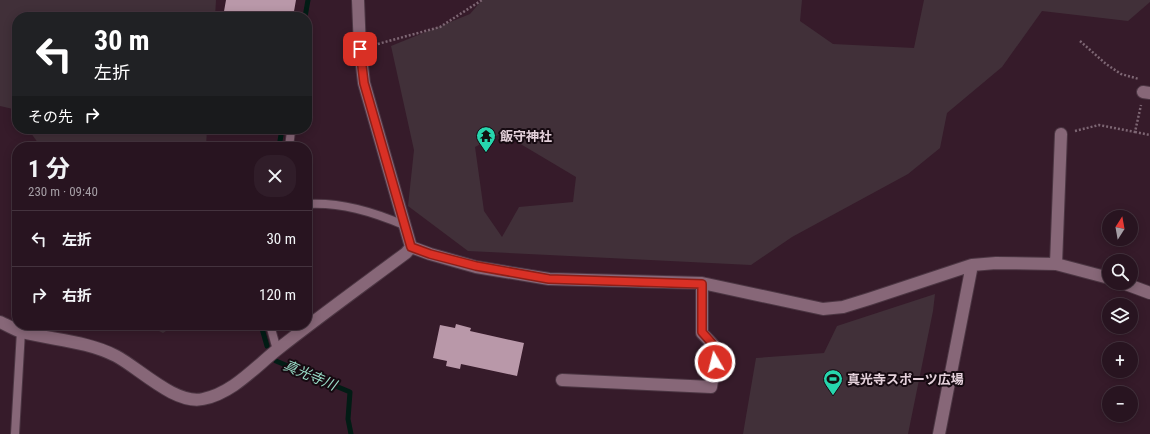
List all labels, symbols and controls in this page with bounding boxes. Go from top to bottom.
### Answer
text: 30 m [94,24,150,57]
icon: left [28,28,80,80]
pin [343,32,377,66]
icon: arrive [349,38,371,60]
text: 左折 [94,62,130,83]
icon: right [81,104,103,126]
text: その先 [28,108,73,126]
temple icon: 飯守神社 [475,125,497,153]
place label: 飯守神社 [500,129,552,144]
text: 1 分 [28,155,70,183]
button: close [254,155,296,197]
text: 230 m · 09:40 [28,184,98,199]
north arrow [1102,210,1138,246]
map controls [1102,210,1138,422]
icon: left [28,228,50,250]
text: 30 m [266,230,296,248]
text: 左折 [62,231,92,249]
button: search [1102,254,1138,290]
icon: right [28,284,50,306]
text: 120 m [259,286,296,304]
text: 右折 [62,287,92,305]
button: layers [1102,298,1138,334]
position arrow [694,341,736,383]
button: + [1102,342,1138,378]
water label: 真光寺川 [281,357,341,394]
sports icon: 真光寺スポーツ広場 [822,368,844,396]
place label: 真光寺スポーツ広場 [847,372,964,387]
button: − [1102,386,1138,422]

